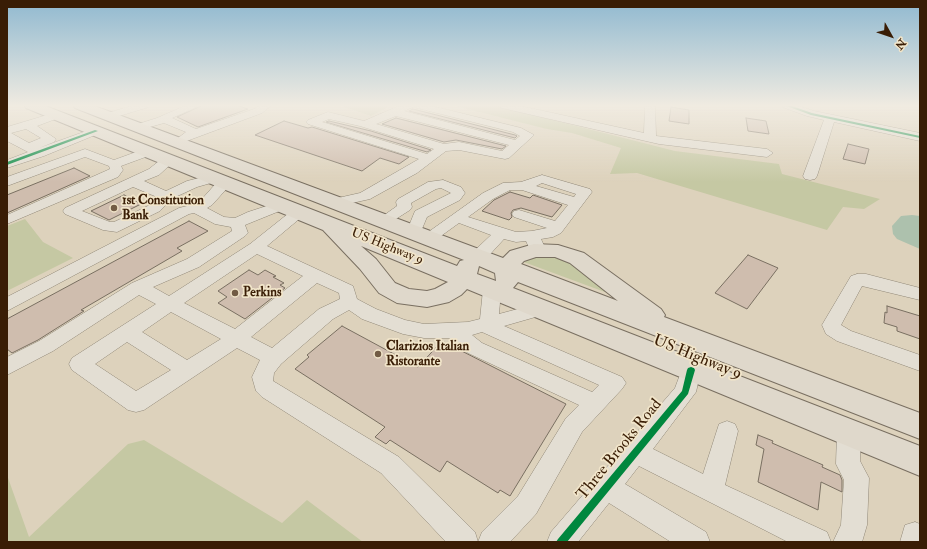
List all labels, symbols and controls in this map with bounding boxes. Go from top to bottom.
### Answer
north arrow [871,16,911,56]
text: N [892,36,909,52]
place label: 1st Constitution Bank [122,193,204,224]
marker: 1st Constitution Bank [109,203,119,213]
street label: US Highway 9 [349,225,425,269]
place label: Perkins [243,285,281,301]
marker: Perkins [230,288,240,298]
street label: US Highway 9 [650,332,744,384]
place label: Clarizios Italian Ristorante [386,339,469,370]
marker: Clarizios Italian Ristorante [373,349,383,359]
street label: Three Brooks Road [573,396,667,504]

